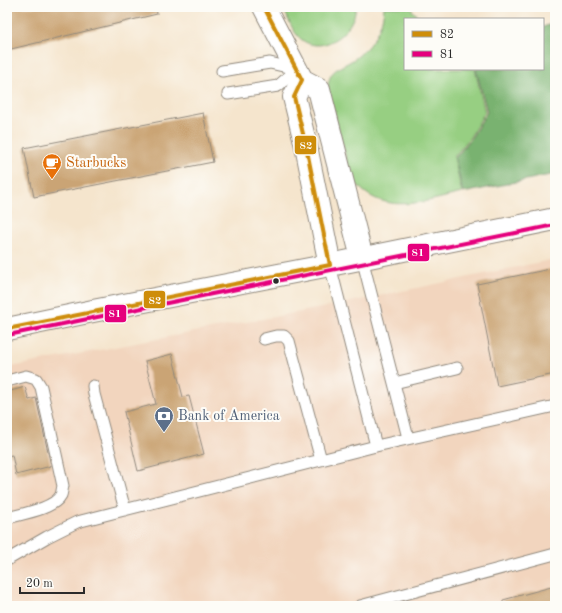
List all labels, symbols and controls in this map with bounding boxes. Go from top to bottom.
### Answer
legend [404,18,544,70]
text: 82 [440,29,454,41]
text: 81 [440,49,454,61]
line badge: 82 [294,135,317,155]
text: 82 [300,141,312,152]
cafe icon: Starbucks [41,152,63,180]
place label: Starbucks [66,156,126,170]
line badge: 81 [407,243,430,262]
text: 81 [412,248,424,259]
unlabelled marker [271,276,281,286]
line badge: 82 [143,290,166,309]
text: 82 [149,296,161,307]
line badge: 81 [104,304,127,323]
text: 81 [109,309,121,320]
bank icon: Bank of America [153,405,175,433]
place label: Bank of America [178,409,280,423]
scale bar [20,569,84,595]
text: 20 m [26,578,53,590]

